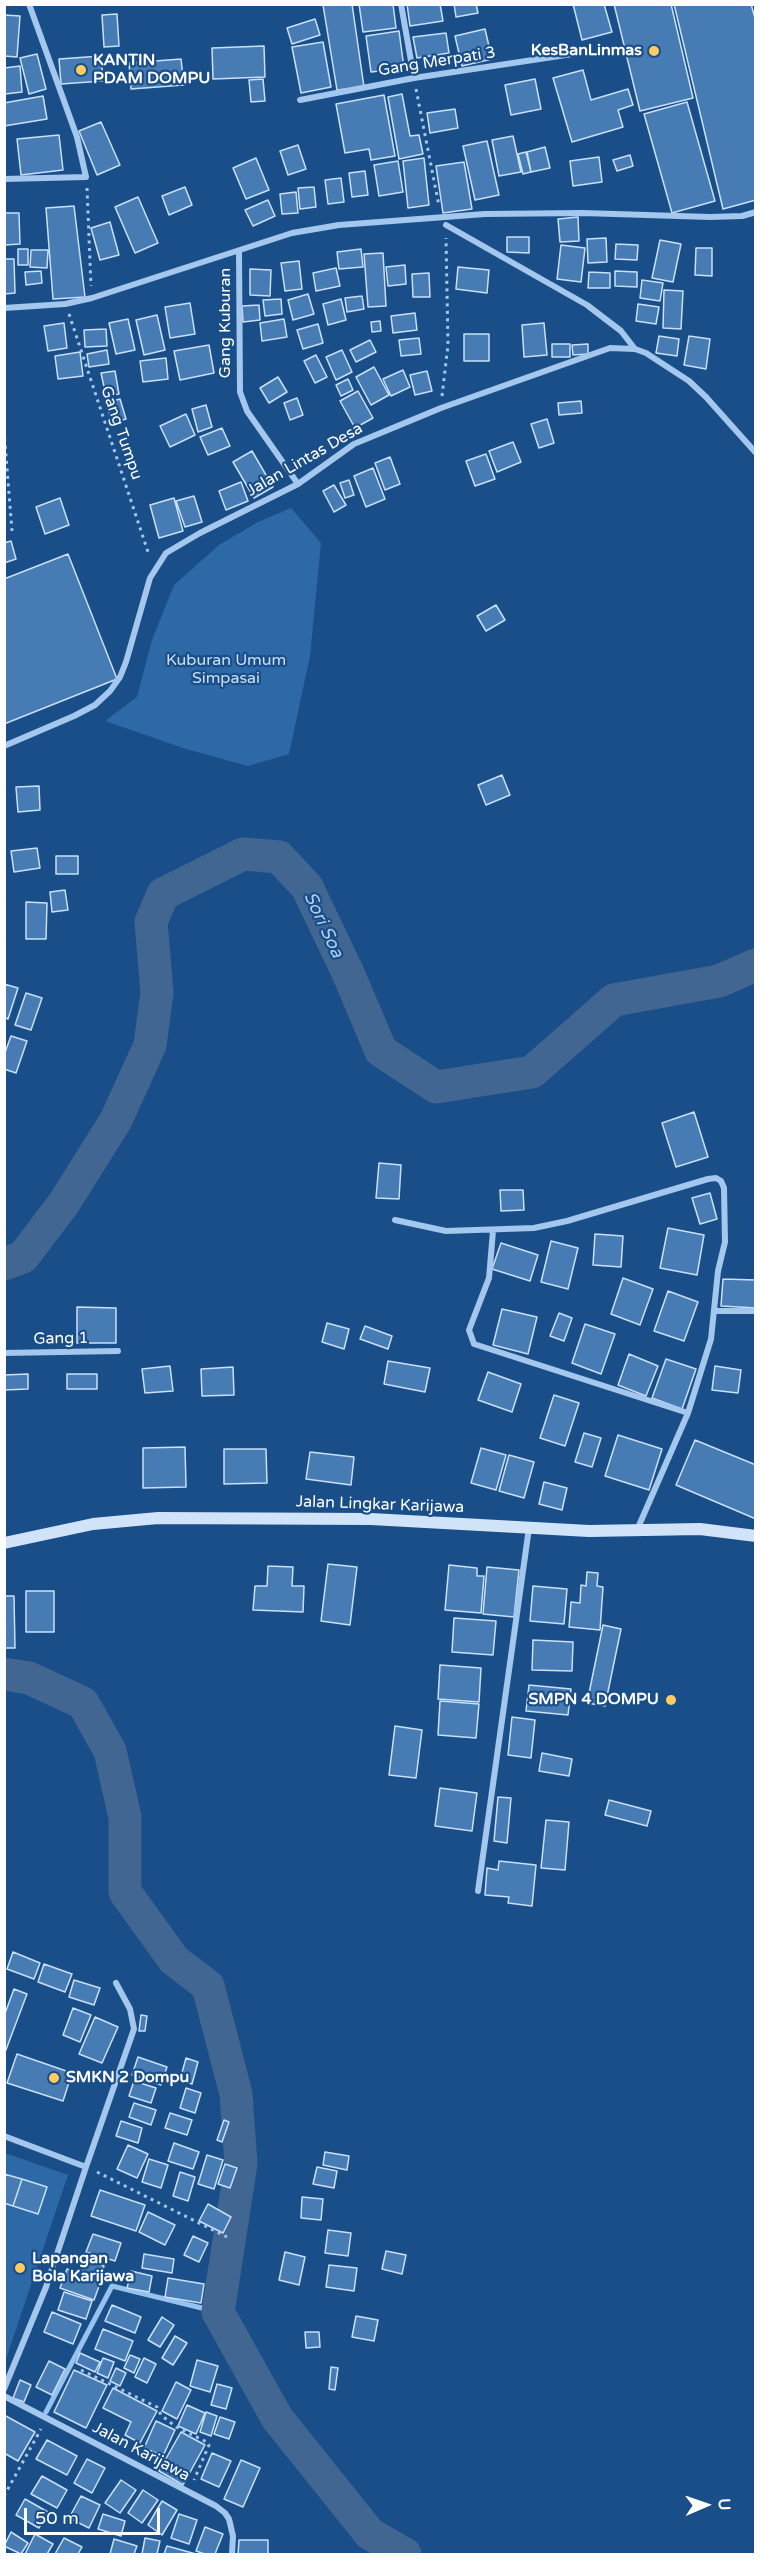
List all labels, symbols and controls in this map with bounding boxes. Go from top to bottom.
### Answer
place label: KesBanLinmas [531,41,642,61]
street label: Gang Merpati 3 [377,43,497,81]
marker: KesBanLinmas [647,44,661,58]
place label: KANTIN PDAM DOMPU [93,51,210,89]
marker: KANTIN PDAM DOMPU [74,63,88,77]
street label: Gang Kuburan [216,268,236,378]
street label: Gang Tumpu [96,383,146,483]
street label: Jalan Lintas Desa [244,419,366,501]
park label: Kuburan Umum Simpasai [166,651,286,689]
water label: Sori Soa [298,889,348,961]
street label: Gang 1 [33,1329,89,1349]
street label: Jalan Lingkar Karijawa [295,1492,465,1518]
place label: SMPN 4 DOMPU [528,1690,659,1710]
marker: SMPN 4 DOMPU [664,1693,678,1707]
place label: SMKN 2 Dompu [66,2068,189,2088]
marker: SMKN 2 Dompu [47,2071,61,2085]
place label: Lapangan Bola Karijawa [32,2249,134,2287]
marker: Lapangan Bola Karijawa [13,2261,27,2275]
street label: Jalan Karijawa [89,2418,193,2486]
north arrow [676,2475,736,2535]
scale bar [27,2496,164,2534]
text: U [714,2498,734,2511]
text: 50 m [35,2507,79,2529]

